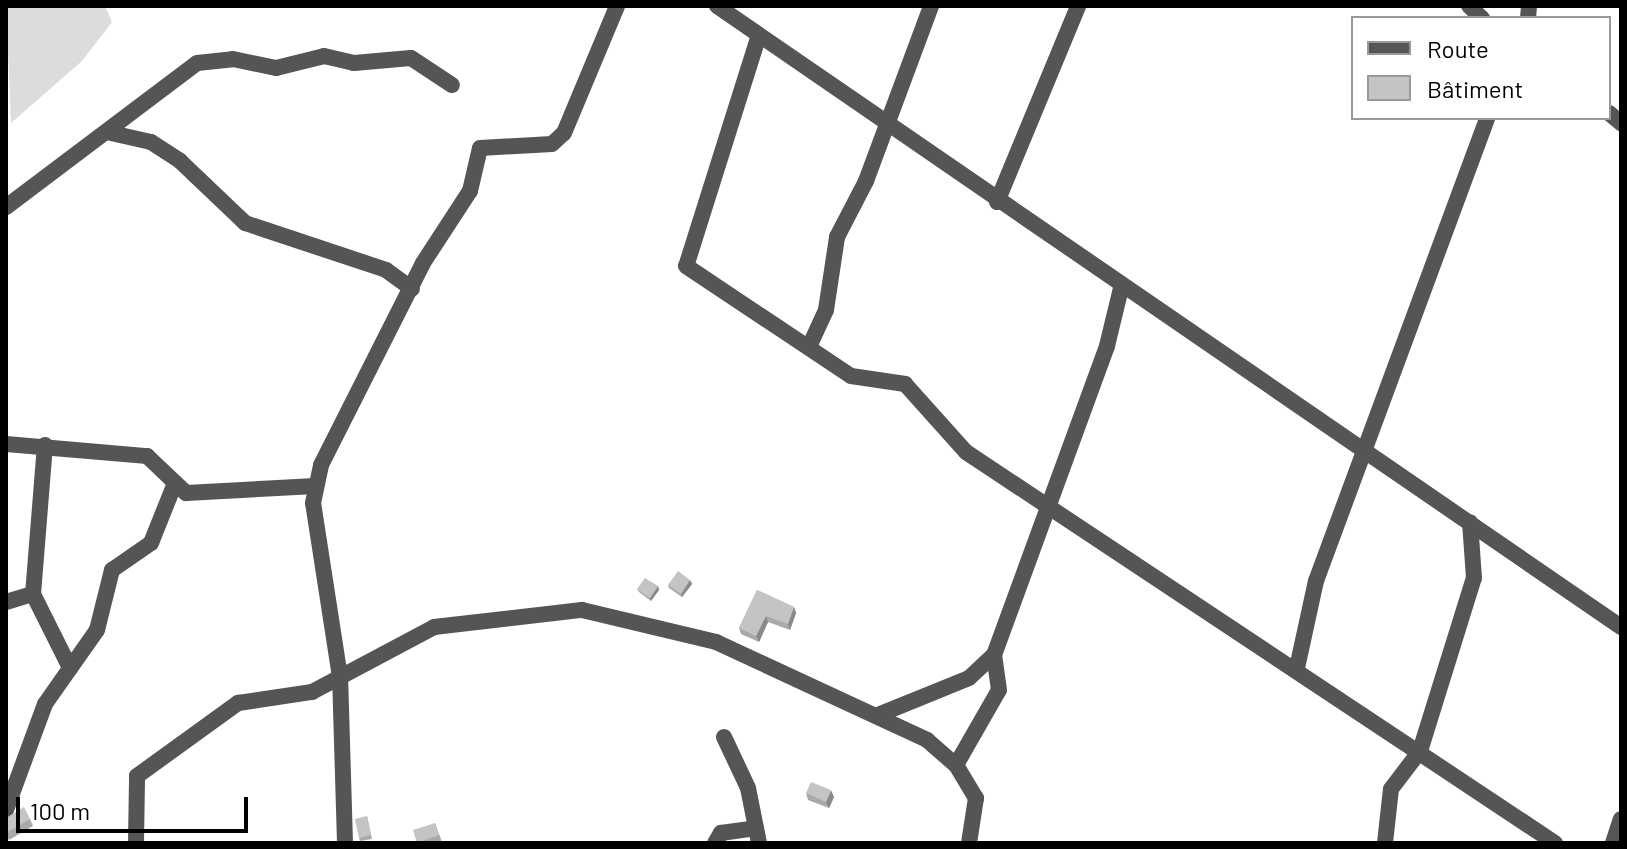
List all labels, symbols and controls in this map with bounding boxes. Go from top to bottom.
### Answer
legend [1351,16,1611,120]
text: Route [1427,34,1489,63]
text: Bâtiment [1427,74,1523,103]
scale bar [20,781,252,831]
text: 100 m [30,796,90,825]

